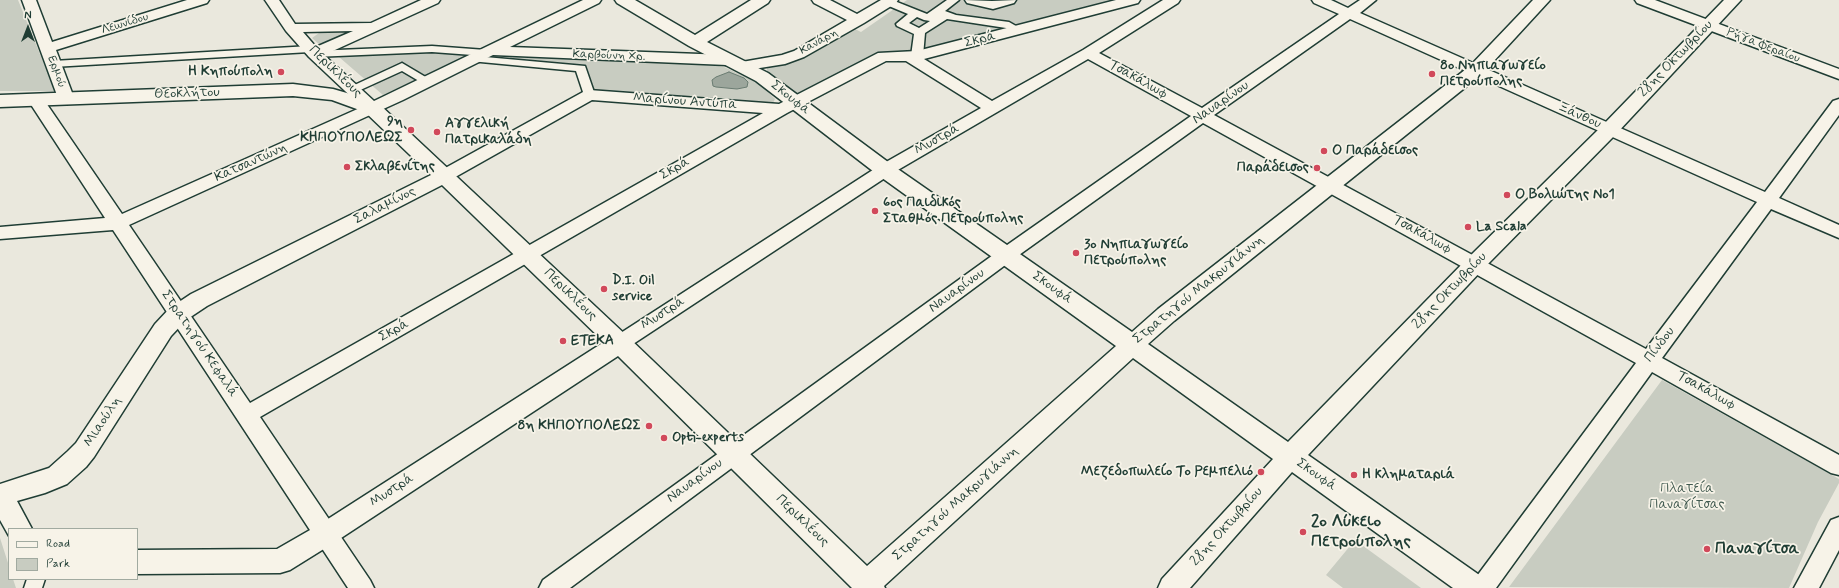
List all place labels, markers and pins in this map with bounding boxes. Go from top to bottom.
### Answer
place label: 8ο Νηπιαγωγείο Πετρούπολης [1440,58,1546,90]
place label: Η Κηπούπολη [188,64,273,80]
marker: Η Κηπούπολη [276,67,286,77]
marker: 8ο Νηπιαγωγείο Πετρούπολης [1427,69,1437,79]
place label: 9η ΚΗΠΟΥΠΟΛΕΩΣ [300,114,403,146]
place label: Αγγελική Πατρικαλάδη [445,116,532,148]
marker: 9η ΚΗΠΟΥΠΟΛΕΩΣ [406,125,416,135]
marker: Αγγελική Πατρικαλάδη [432,127,442,137]
place label: Ο Παράδεισος [1332,143,1418,159]
marker: Ο Παράδεισος [1319,146,1329,156]
place label: Σκλαβενίτης [355,159,435,175]
place label: Παράδεισος [1237,160,1309,176]
marker: Σκλαβενίτης [342,162,352,172]
marker: Παράδεισος [1312,163,1322,173]
place label: Ο Βολιώτης Νο1 [1515,187,1615,203]
marker: Ο Βολιώτης Νο1 [1502,190,1512,200]
place label: 6ος Παιδικός Σταθμός Πετρούπολης [883,195,1023,228]
marker: 6ος Παιδικός Σταθμός Πετρούπολης [870,206,880,216]
place label: La Scala [1476,219,1527,235]
marker: La Scala [1463,222,1473,232]
place label: 3ο Νηπιαγωγείο Πετρούπολης [1084,237,1188,270]
marker: 3ο Νηπιαγωγείο Πετρούπολης [1071,248,1081,258]
place label: D.I. Oil service [612,273,655,306]
marker: D.I. Oil service [599,284,609,294]
place label: ΕΤΕΚΑ [571,333,614,349]
marker: ΕΤΕΚΑ [558,336,568,346]
place label: 8η ΚΗΠΟΥΠΟΛΕΩΣ [517,418,641,434]
marker: 8η ΚΗΠΟΥΠΟΛΕΩΣ [644,421,654,431]
place label: Opti-experts [672,430,744,446]
marker: Opti-experts [659,433,669,443]
place label: Μεζεδοπωλείο Το Ρεμπελιό [1081,464,1253,480]
marker: Μεζεδοπωλείο Το Ρεμπελιό [1256,467,1266,477]
place label: Η κληματαριά [1362,467,1454,483]
marker: Η κληματαριά [1349,470,1359,480]
place label: 2ο Λύκειο Πετρούπολης [1311,512,1411,552]
marker: 2ο Λύκειο Πετρούπολης [1298,527,1308,537]
place label: Παναγίτσα [1715,539,1799,559]
marker: Παναγίτσα [1702,544,1712,554]

